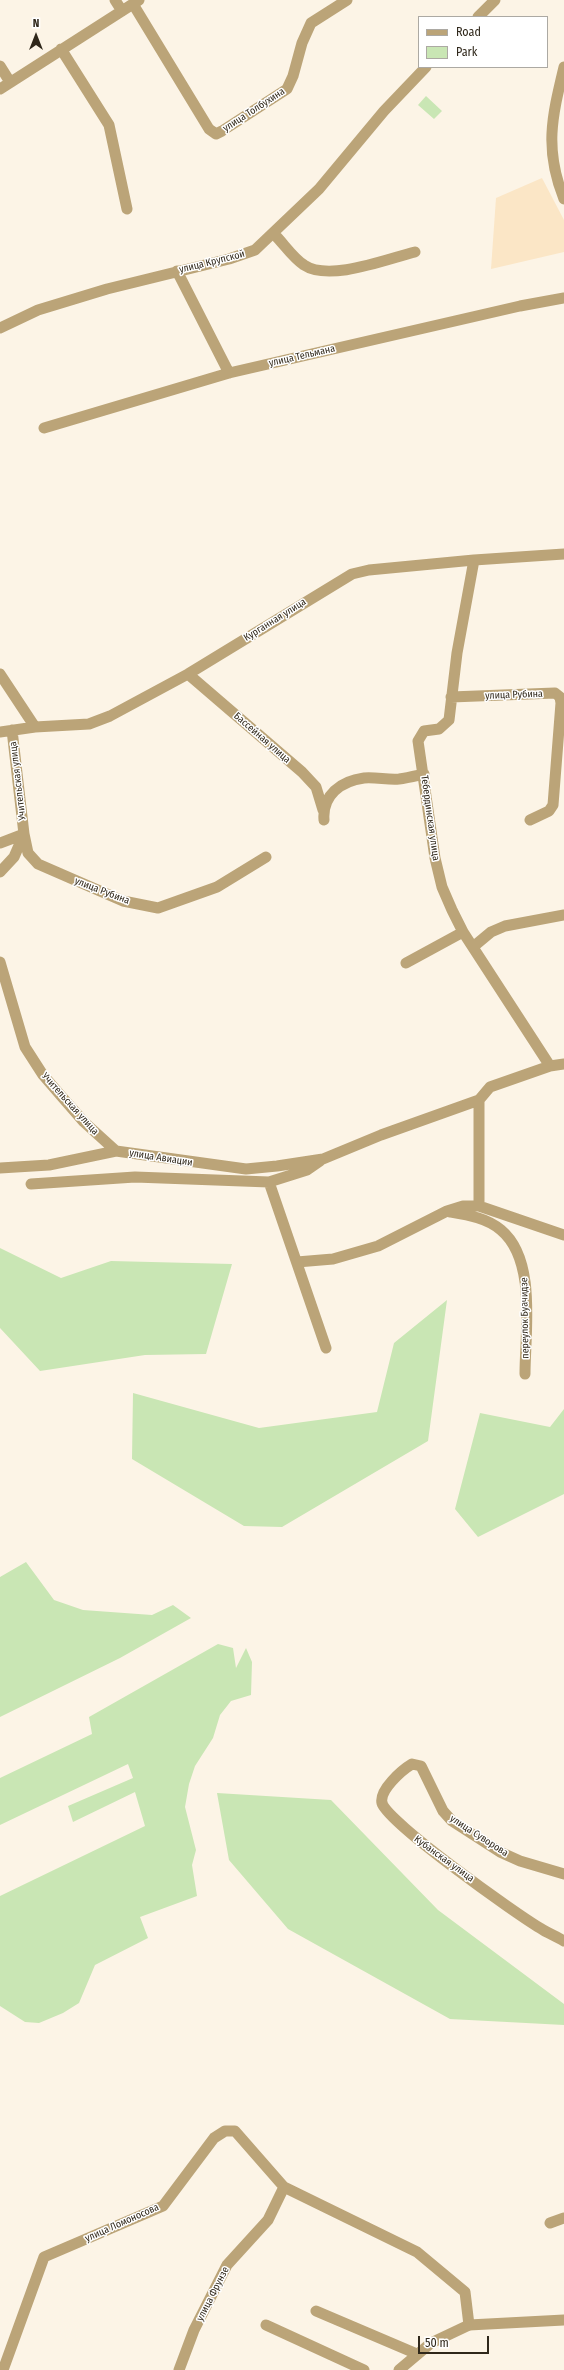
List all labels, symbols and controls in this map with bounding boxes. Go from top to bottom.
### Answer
north arrow [16,16,56,56]
legend [418,16,548,68]
text: N [33,17,39,30]
text: Road [456,25,481,39]
text: Park [456,45,477,59]
street label: улица Толбухина [221,86,287,134]
street label: улица Крупской [178,248,246,276]
street label: улица Тельмана [268,343,336,369]
street label: Курганная улица [242,596,308,644]
street label: улица Рубина [485,688,543,702]
street label: Бассейная улица [231,710,293,766]
street label: Учительская улица [7,741,29,821]
street label: Тебердинская улица [418,774,442,862]
street label: улица Рубина [73,875,131,907]
street label: Учительская улица [39,1070,101,1138]
street label: улица Авиации [128,1147,194,1169]
street label: переулок Буачидзе [518,1277,532,1359]
street label: улица Суворова [448,1813,510,1859]
street label: Кубанская улица [412,1833,476,1885]
street label: улица Ломоносова [83,2201,161,2245]
street label: улица Фрунзе [194,2265,232,2323]
scale bar [420,2328,491,2354]
text: 50 m [425,2336,449,2350]

